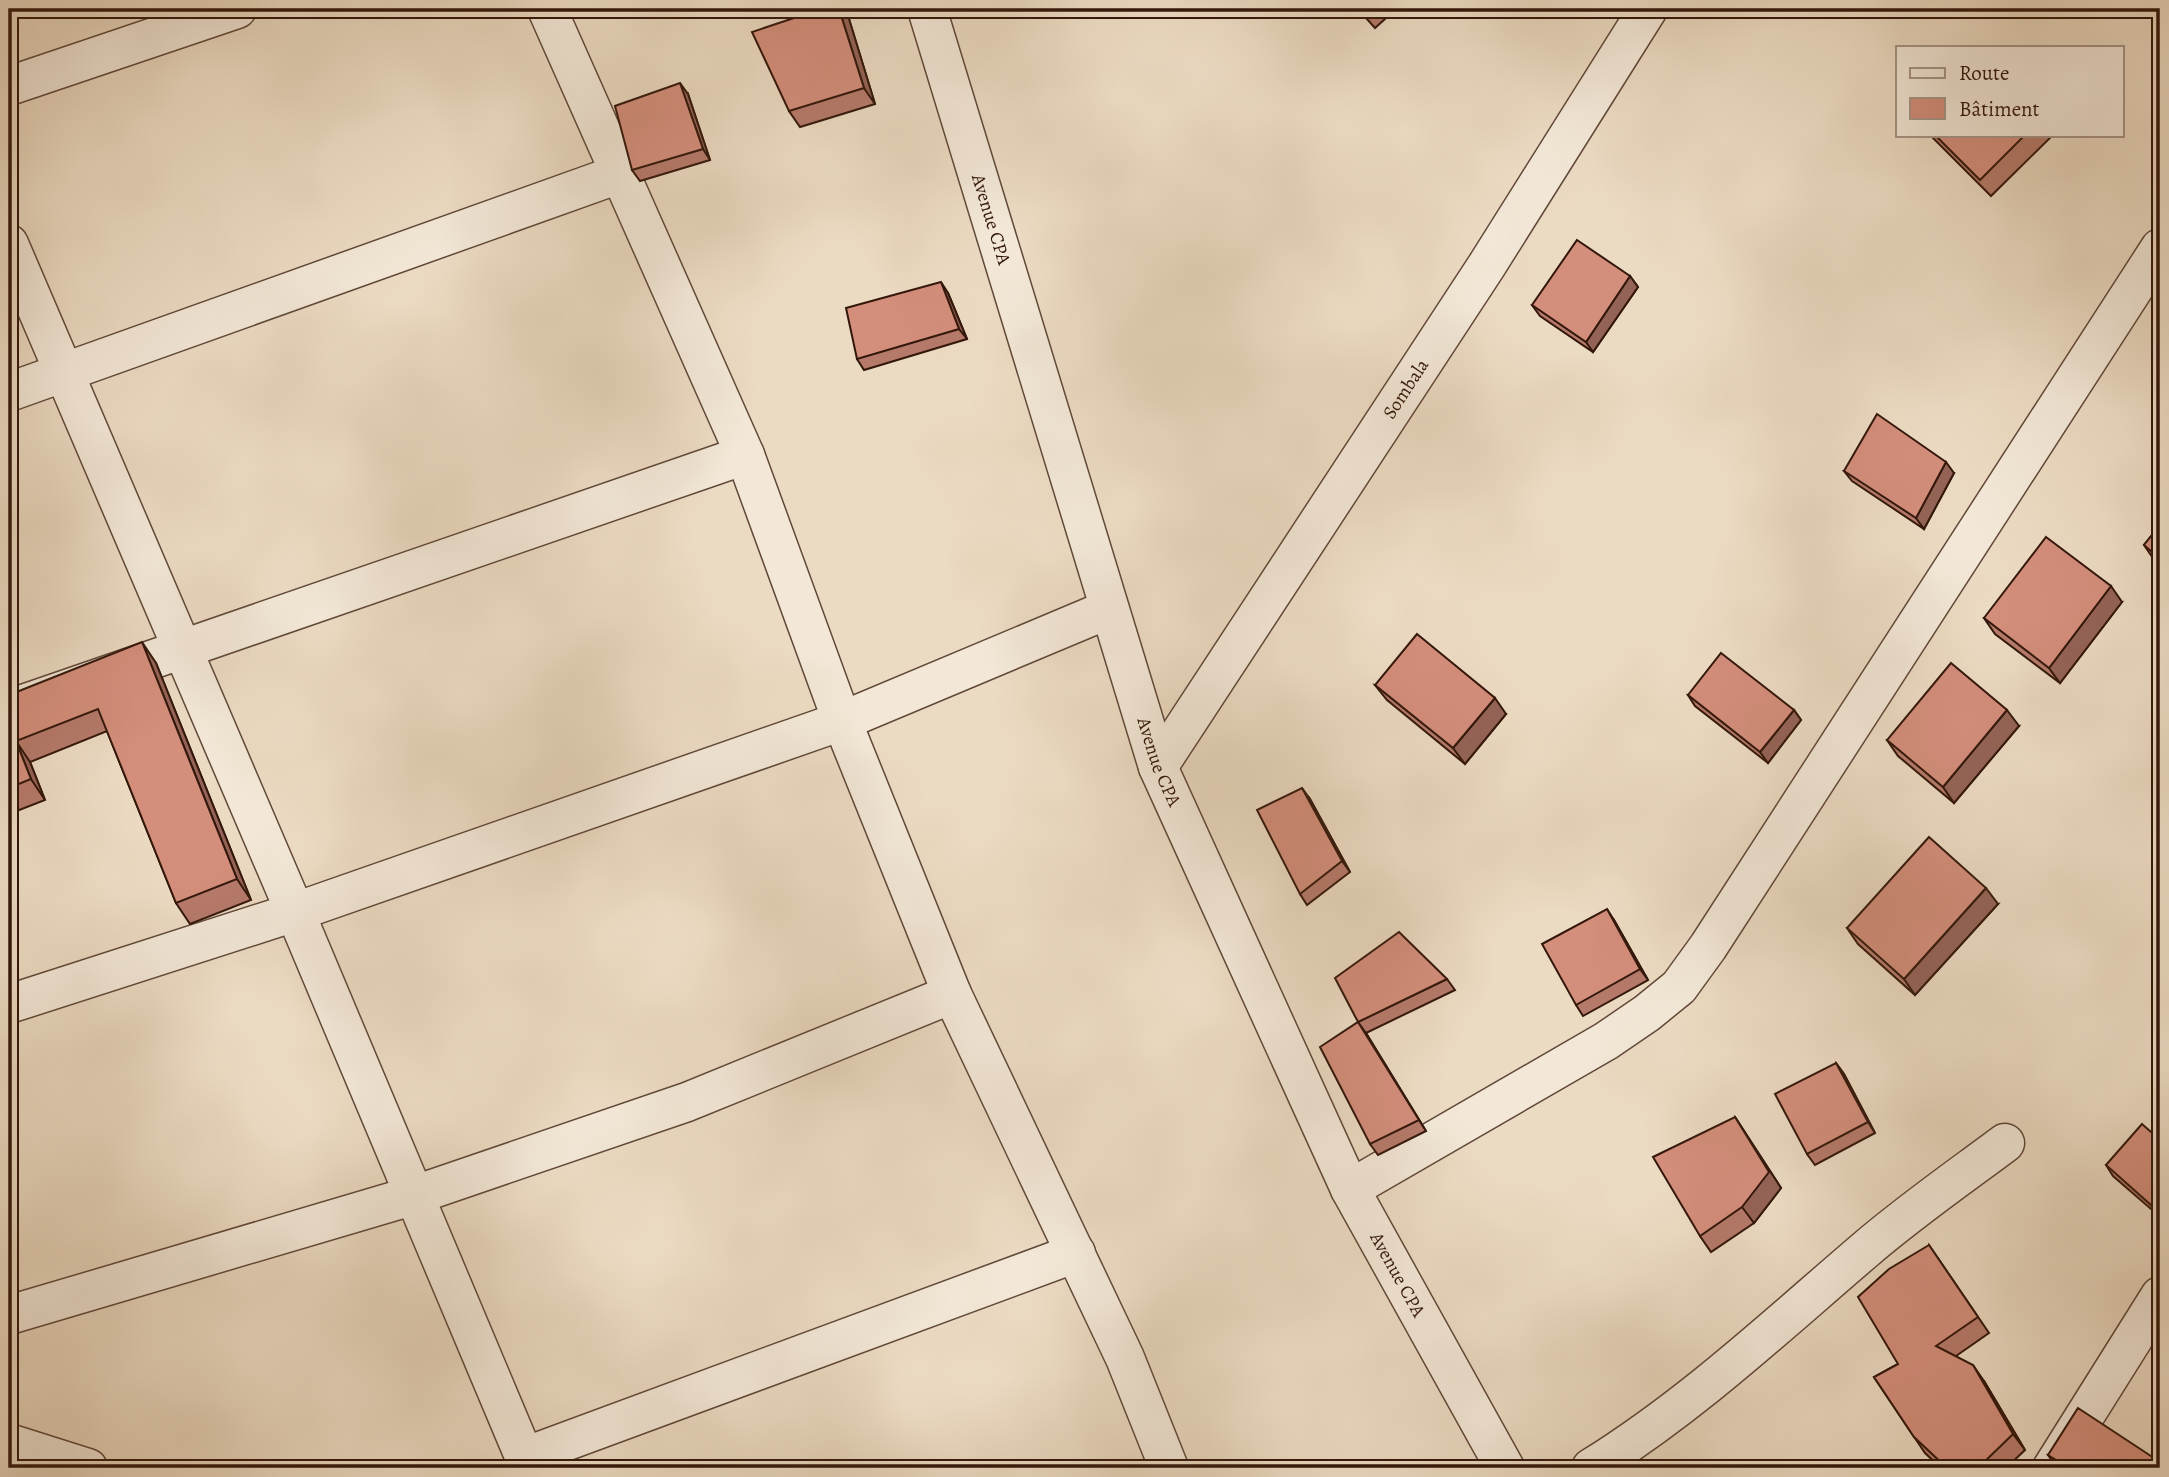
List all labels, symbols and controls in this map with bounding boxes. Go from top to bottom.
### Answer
legend [1896,46,2124,136]
text: Route [1959,59,2009,87]
text: Bâtiment [1959,95,2040,123]
street label: Avenue CPA [965,170,1017,269]
street label: Sombala [1377,354,1435,424]
street label: Avenue CPA [1130,713,1188,812]
street label: Avenue CPA [1363,1227,1432,1323]

